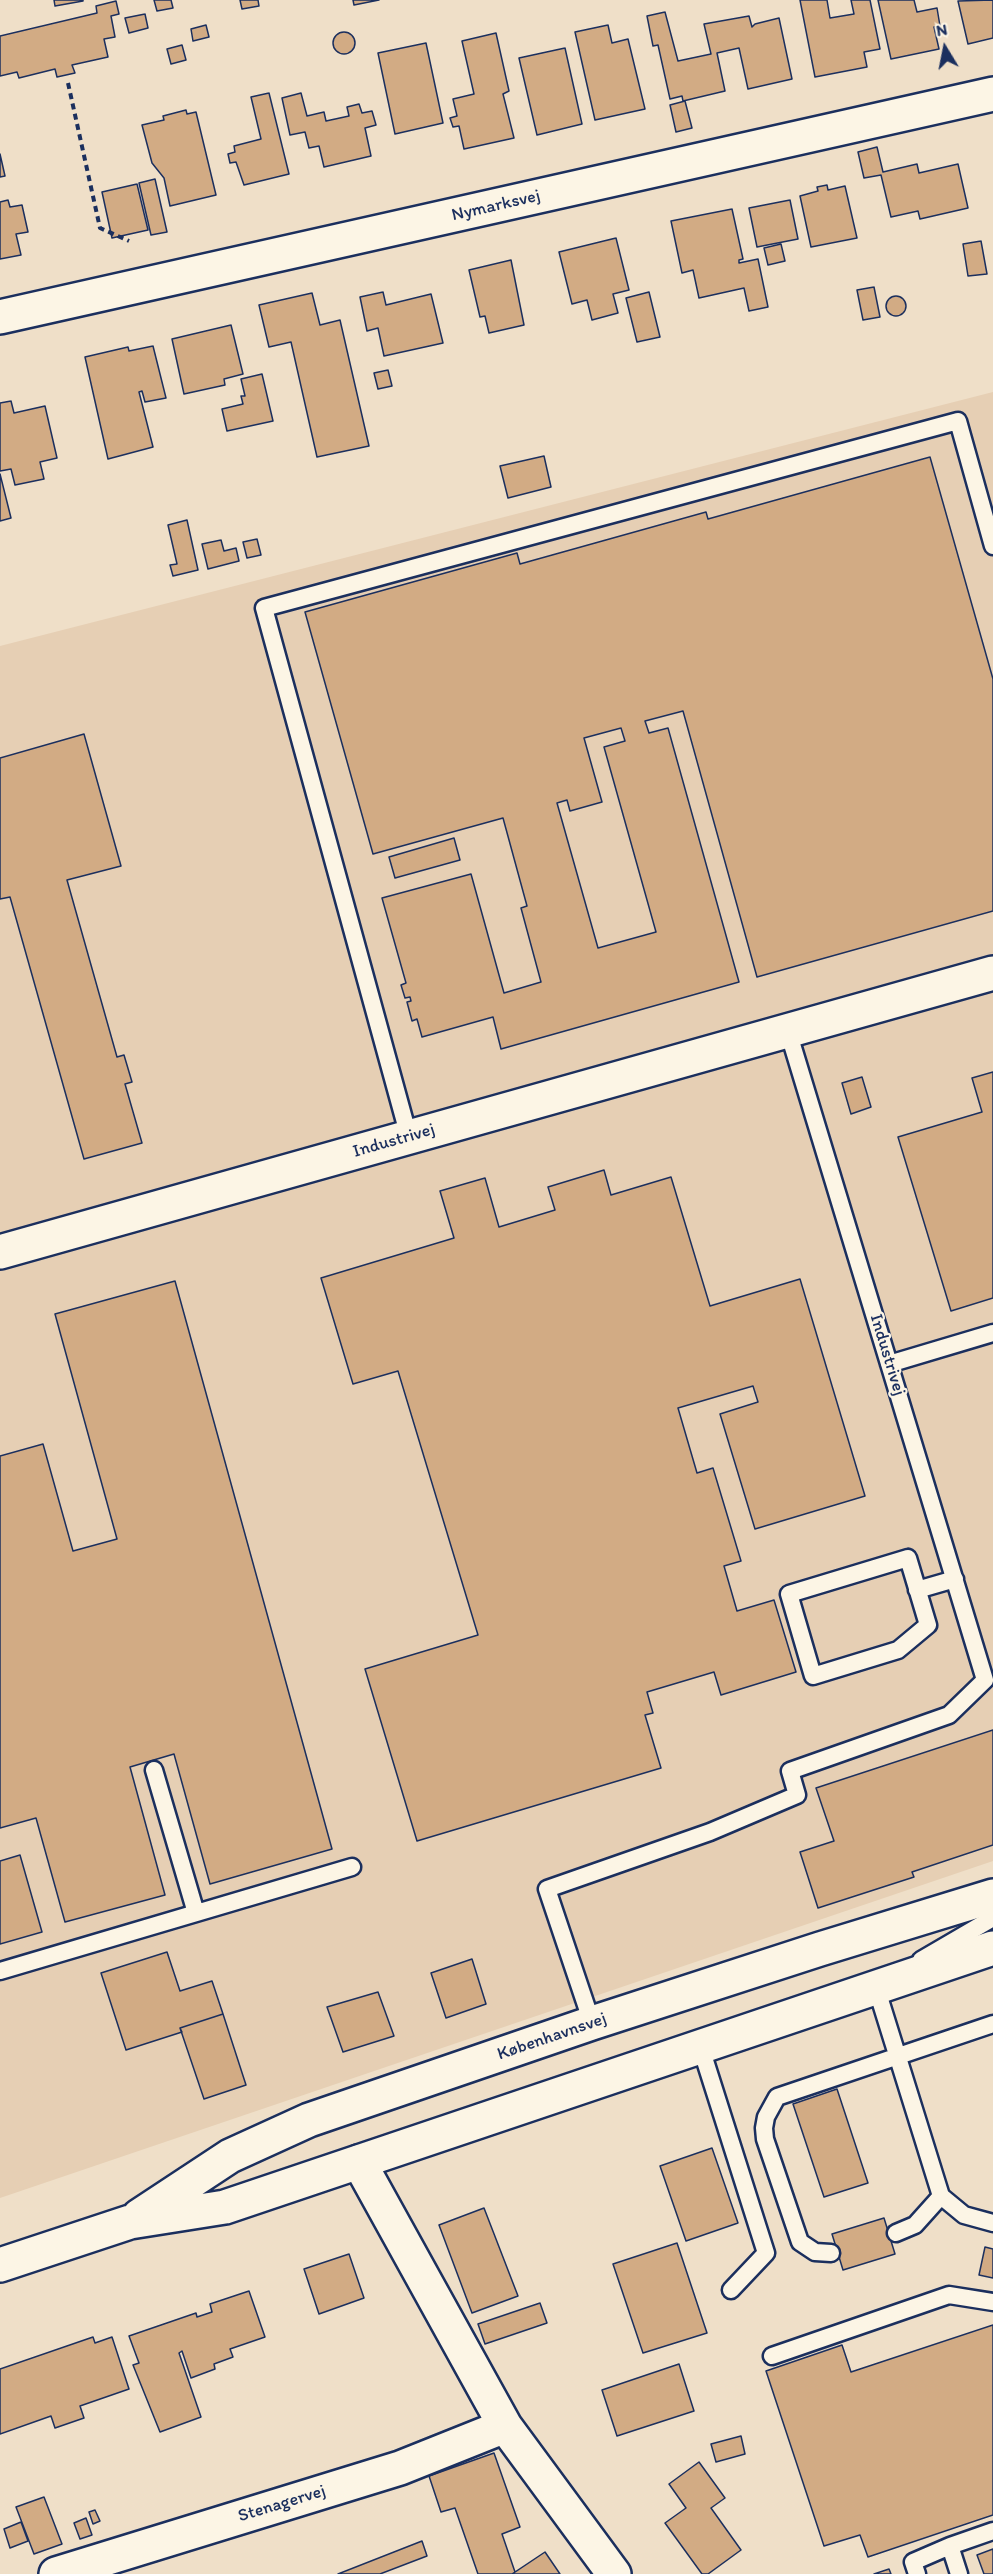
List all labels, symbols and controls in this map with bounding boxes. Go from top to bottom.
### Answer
north arrow [915,18,975,78]
text: N [935,19,949,40]
street label: Nymarksvej [450,185,542,227]
street label: Industrivej [351,1119,437,1163]
street label: Industrivej [864,1312,910,1398]
street label: Københavnsvej [495,2008,609,2066]
street label: Stenagervej [236,2480,328,2528]

